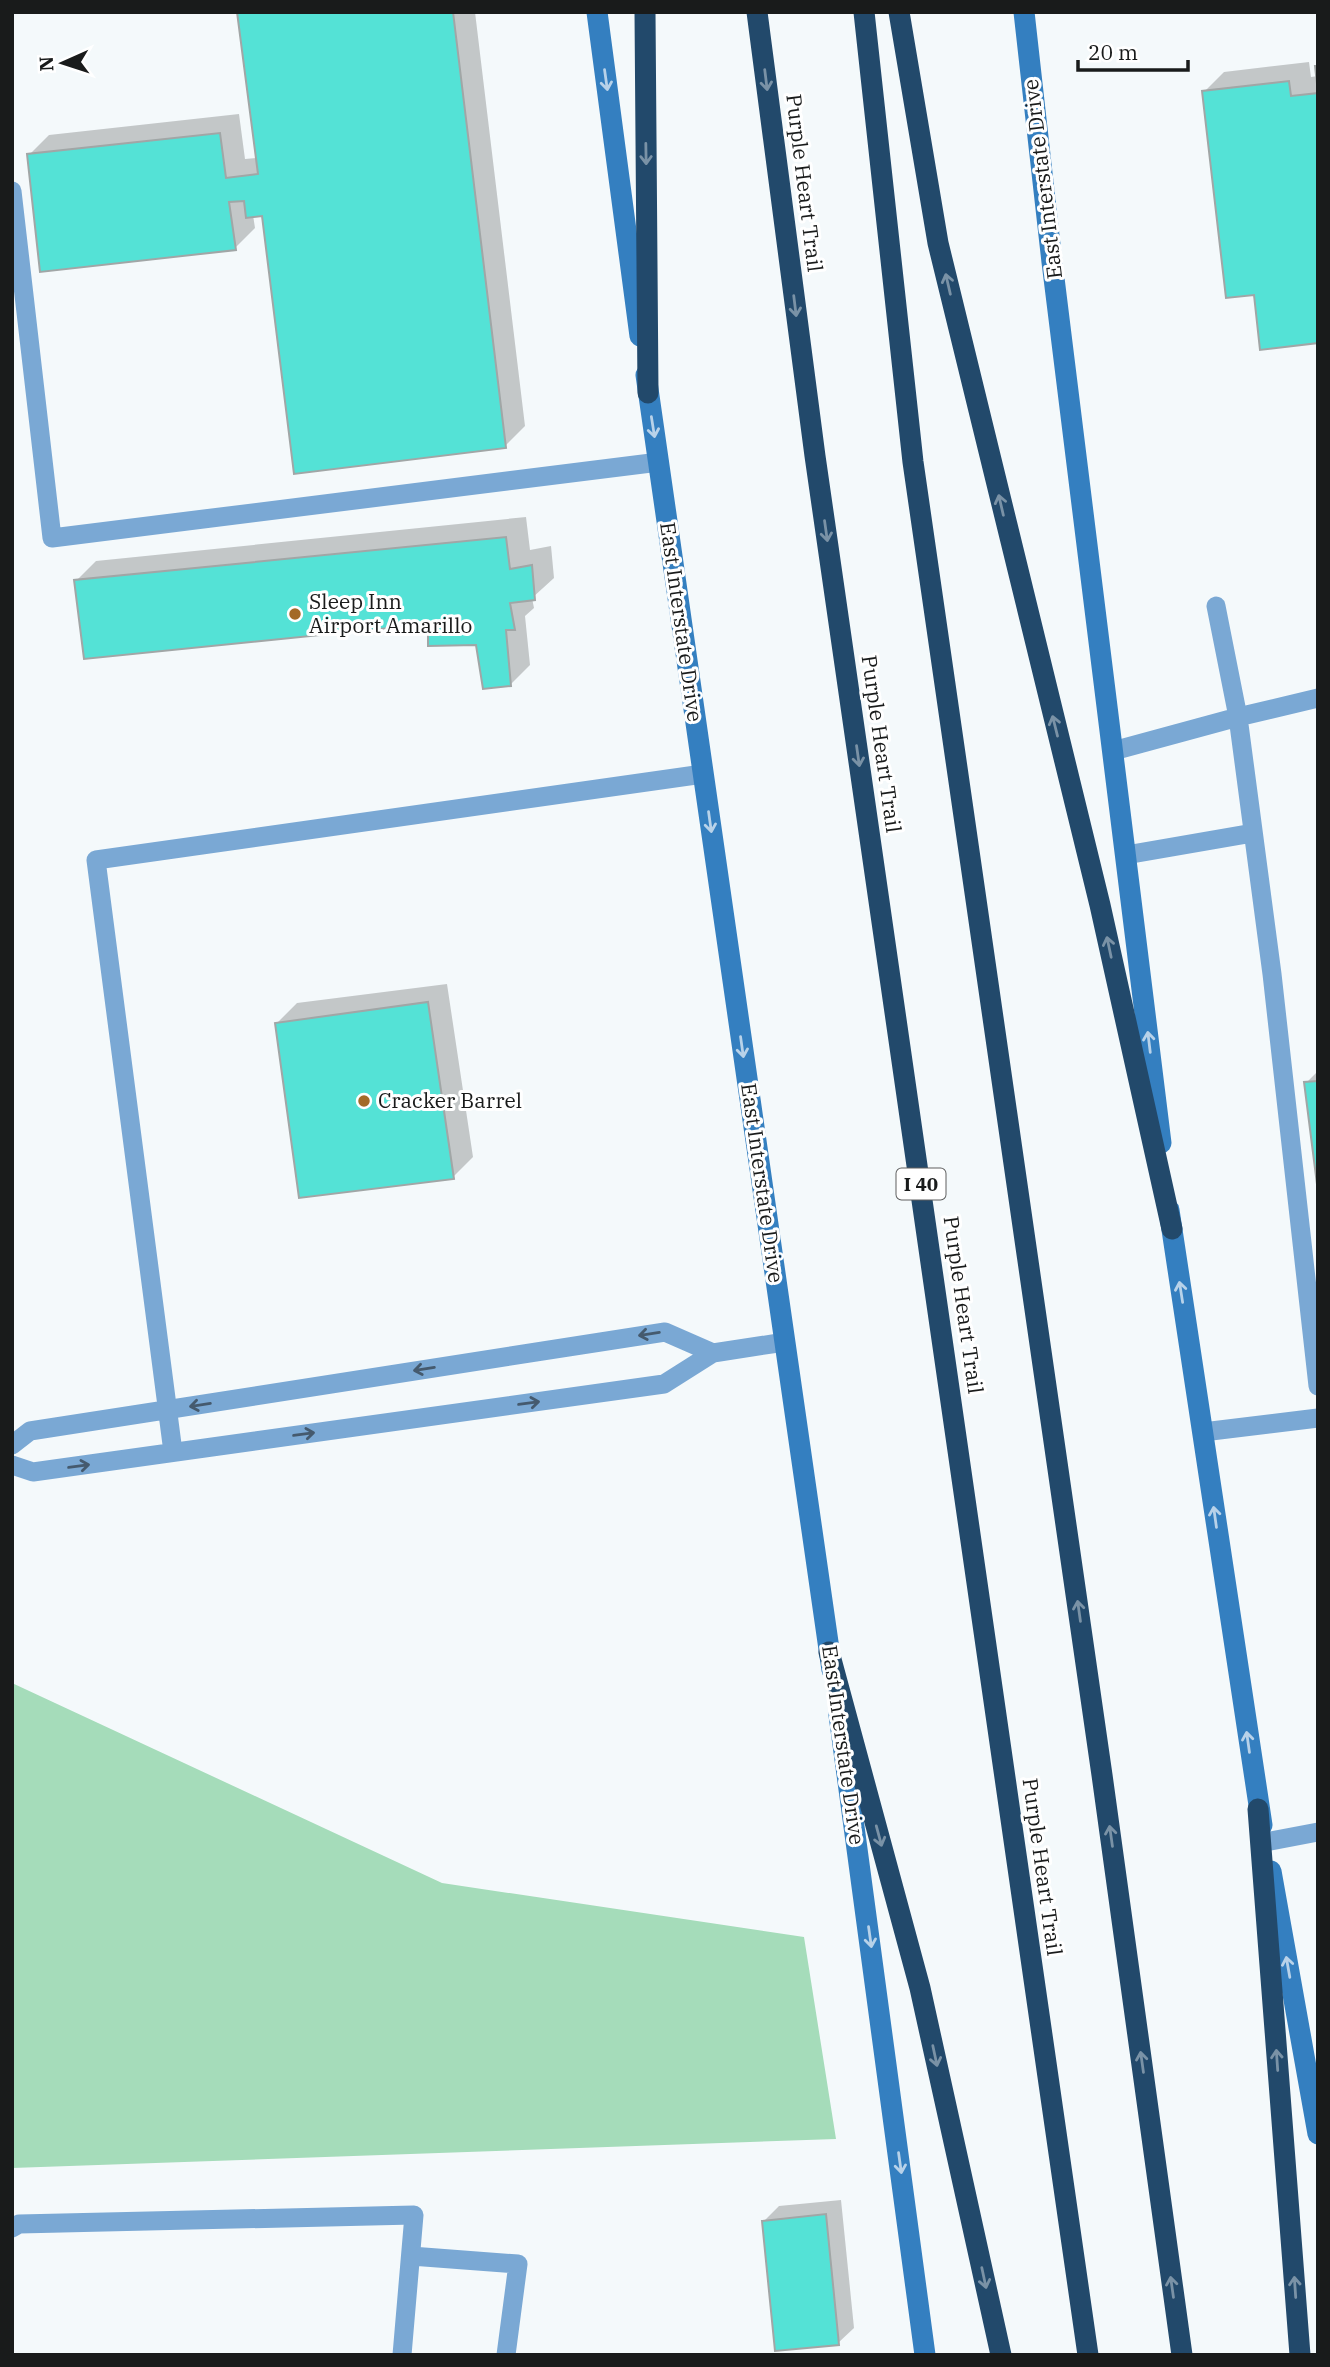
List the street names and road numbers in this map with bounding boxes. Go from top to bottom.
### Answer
street label: East Interstate Drive [1016,78,1068,281]
street label: Purple Heart Trail [780,92,830,273]
street label: East Interstate Drive [654,520,710,723]
street label: Purple Heart Trail [856,653,908,834]
street label: East Interstate Drive [735,1081,791,1284]
road number: I 40 [897,1168,946,1200]
street label: Purple Heart Trail [938,1214,990,1395]
street label: East Interstate Drive [816,1643,872,1846]
street label: Purple Heart Trail [1017,1776,1069,1957]

